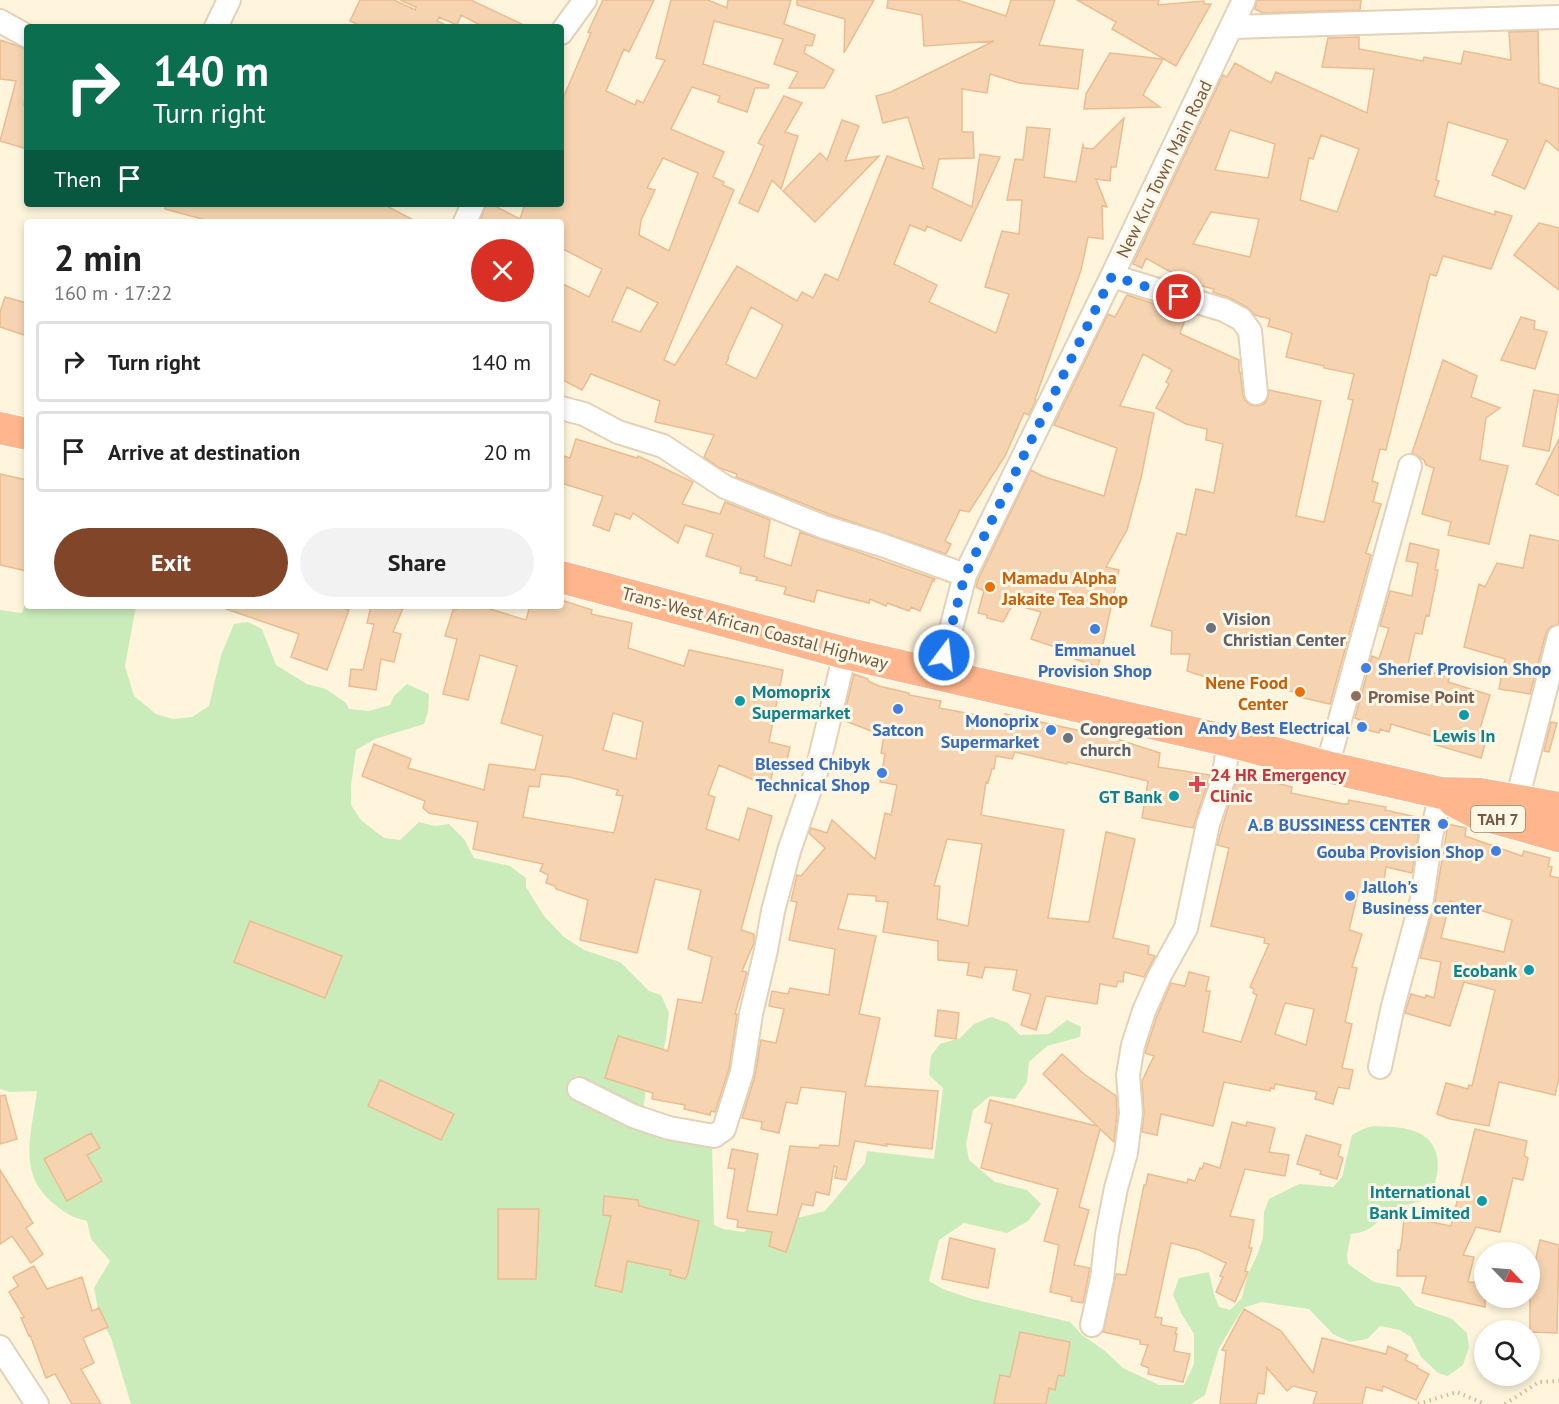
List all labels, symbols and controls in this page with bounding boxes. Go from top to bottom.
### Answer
text: 140 m [153,43,269,98]
icon: right [54,48,132,126]
street label: New Kru Town Main Road [1111,76,1217,262]
text: Turn right [153,96,266,130]
icon: arrive [113,162,146,195]
text: Then [54,165,101,193]
text: 2 min [54,234,142,281]
button: close [471,239,534,302]
pin [1153,271,1204,322]
text: 160 m · 17:22 [54,280,172,306]
icon: arrive [1162,280,1195,313]
icon: right [57,345,90,378]
text: Turn right [108,348,200,376]
text: 140 m [471,348,531,376]
icon: arrive [57,435,90,468]
text: Arrive at destination [108,438,300,466]
text: 20 m [483,438,531,466]
button: Exit [54,528,288,597]
button: Share [300,528,534,597]
place label: Mamadu Alpha Jakaite Tea Shop [1001,566,1128,610]
marker: Mamadu Alpha Jakaite Tea Shop [983,580,997,594]
street label: Trans-West African Coastal Highway [619,581,891,675]
place label: Vision Christian Center [1222,607,1347,651]
marker: Vision Christian Center [1204,621,1218,635]
marker: Emmanuel Provision Shop [1088,622,1102,636]
position arrow [912,623,976,687]
place label: Emmanuel Provision Shop [1038,638,1152,682]
place label: Sherief Provision Shop [1378,657,1552,680]
marker: Sherief Provision Shop [1359,661,1373,675]
place label: Nene Food Center [1205,671,1289,715]
place label: Momoprix Supermarket [752,680,851,724]
marker: Nene Food Center [1293,685,1307,699]
place label: Promise Point [1368,685,1475,708]
marker: Promise Point [1349,689,1363,703]
marker: Momoprix Supermarket [733,694,747,708]
marker: Satcon [891,702,905,716]
marker: Lewis In [1457,708,1471,722]
place label: Monoprix Supermarket [941,709,1040,753]
place label: Andy Best Electrical [1198,716,1351,739]
place label: Congregation church [1080,717,1183,761]
place label: Satcon [872,718,924,741]
marker: Andy Best Electrical [1355,720,1369,734]
marker: Monoprix Supermarket [1044,723,1058,737]
place label: Lewis In [1433,724,1495,747]
marker: Congregation church [1061,731,1075,745]
place label: Blessed Chibyk Technical Shop [755,752,870,796]
place label: 24 HR Emergency Clinic [1210,763,1347,807]
marker: Blessed Chibyk Technical Shop [875,766,889,780]
marker: 24 HR Emergency Clinic [1188,775,1206,793]
place label: GT Bank [1099,785,1162,808]
marker: GT Bank [1167,789,1181,803]
road number: TAH 7 [1471,806,1525,832]
place label: A.B BUSSINESS CENTER [1248,813,1431,836]
marker: A.B BUSSINESS CENTER [1436,817,1450,831]
place label: Gouba Provision Shop [1316,840,1484,863]
marker: Gouba Provision Shop [1489,844,1503,858]
place label: Jalloh's Business center [1361,875,1482,919]
marker: Jalloh's Business center [1343,889,1357,903]
place label: Ecobank [1453,959,1517,982]
marker: Ecobank [1522,963,1536,977]
place label: International Bank Limited [1369,1180,1471,1224]
marker: International Bank Limited [1475,1194,1489,1208]
north arrow [1474,1242,1540,1308]
map controls [1474,1242,1540,1386]
button: search [1474,1320,1540,1386]

